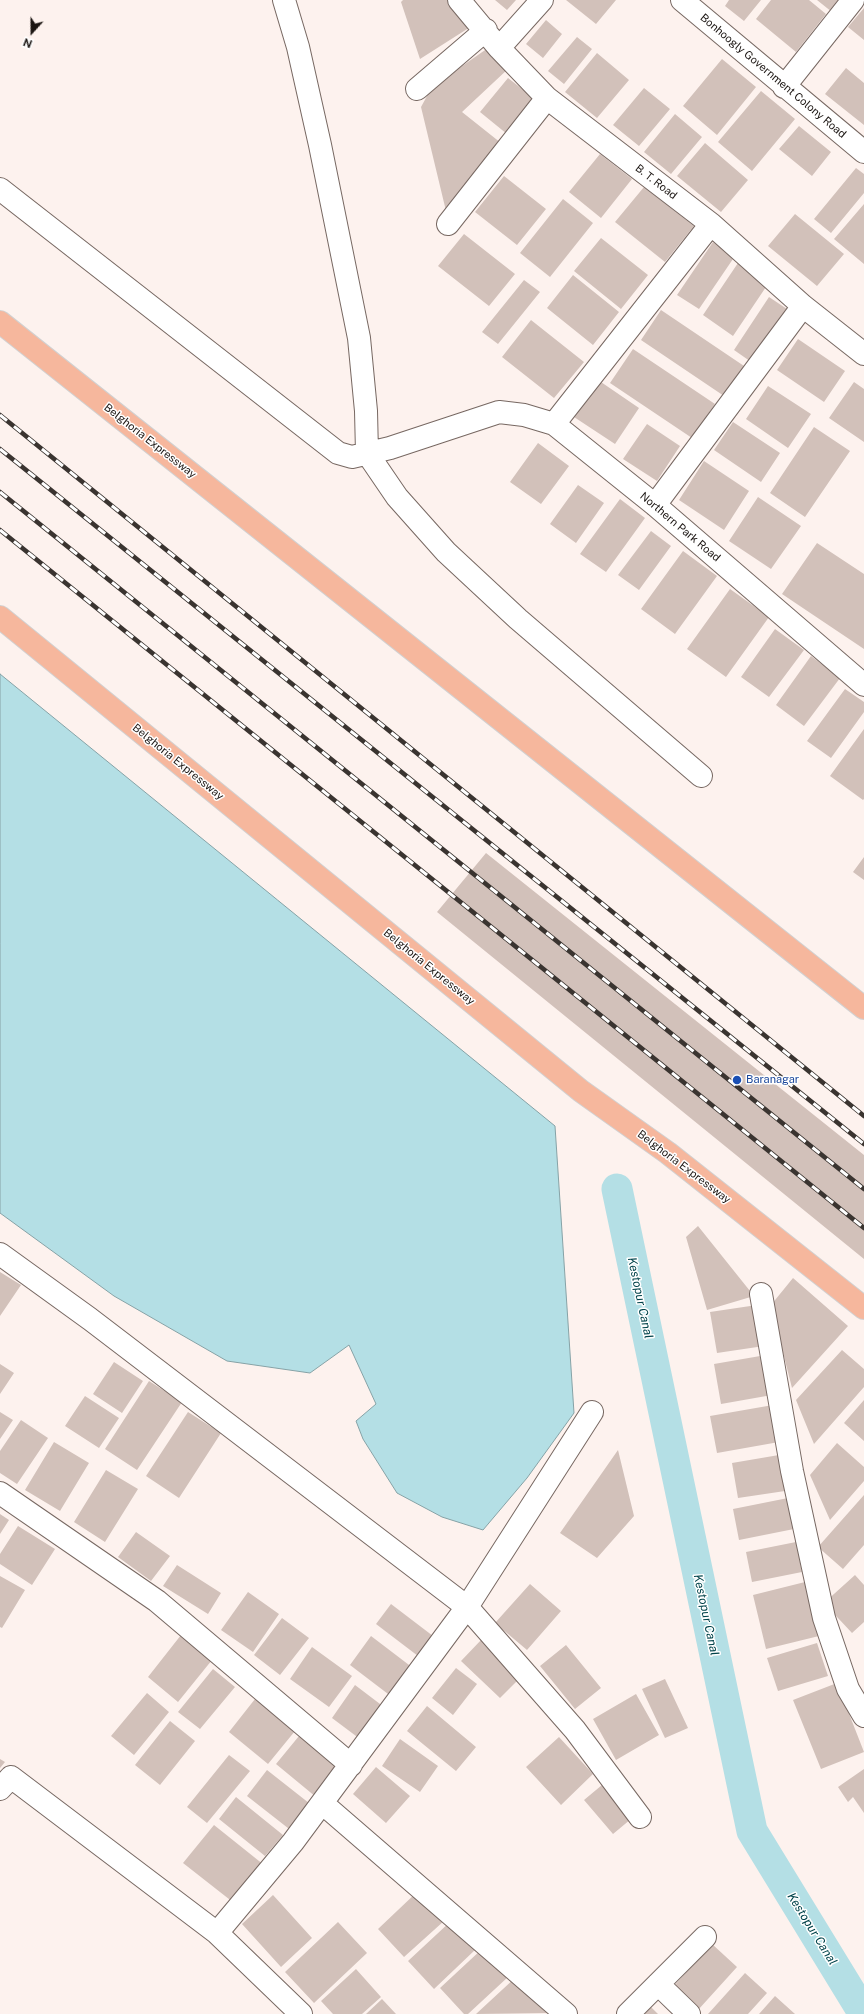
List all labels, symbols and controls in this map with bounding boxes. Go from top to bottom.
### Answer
street label: Bonhoogly Government Colony Road [697,11,849,141]
north arrow [12,12,52,52]
text: N [22,36,34,50]
street label: B. T. Road [632,162,680,202]
street label: Belghoria Expressway [101,401,199,481]
street label: Northern Park Road [637,490,723,564]
street label: Belghoria Expressway [130,721,226,803]
street label: Belghoria Expressway [381,926,477,1008]
place label: Baranagar [746,1073,799,1087]
marker: Baranagar [731,1074,743,1086]
street label: Belghoria Expressway [635,1128,733,1206]
water label: Kestopur Canal [624,1256,656,1340]
water label: Kestopur Canal [690,1573,722,1657]
water label: Kestopur Canal [784,1890,840,1968]

